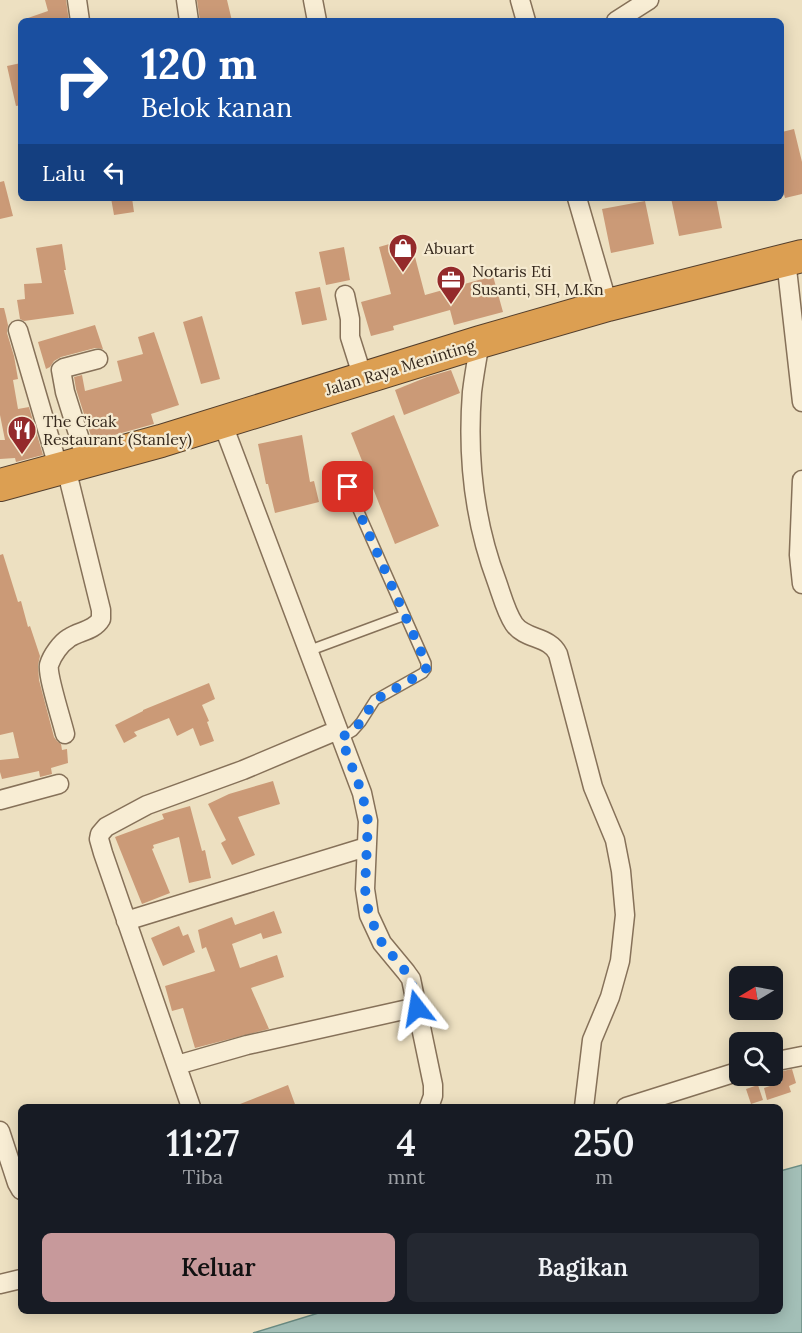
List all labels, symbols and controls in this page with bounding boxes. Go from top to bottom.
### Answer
text: 120 m [141,37,257,91]
icon: right [42,42,120,120]
text: Belok kanan [141,90,292,124]
icon: left [98,156,131,189]
text: Lalu [42,159,86,187]
shop icon: Abuart [387,232,419,274]
place label: Abuart [423,238,475,258]
place label: Notaris Eti Susanti, SH, M.Kn [472,261,604,299]
office icon: Notaris Eti Susanti, SH, M.Kn [435,264,467,306]
street label: Jalan Raya Meninting [322,334,479,400]
place label: The Cicak Restaurant (Stanley) [43,411,192,450]
restaurant icon: The Cicak Restaurant (Stanley) [6,414,38,456]
pin [322,461,373,512]
icon: arrive [331,470,364,503]
north arrow [729,966,783,1020]
map controls [729,966,783,1086]
position arrow [385,976,449,1040]
button: search [729,1032,783,1086]
text: 11:27 [166,1120,239,1166]
text: 4 [397,1120,416,1166]
text: 250 [573,1120,635,1166]
text: Tiba [183,1164,223,1189]
text: mnt [388,1164,425,1189]
text: m [595,1164,613,1189]
button: Keluar [42,1233,395,1302]
button: Bagikan [407,1233,759,1302]

